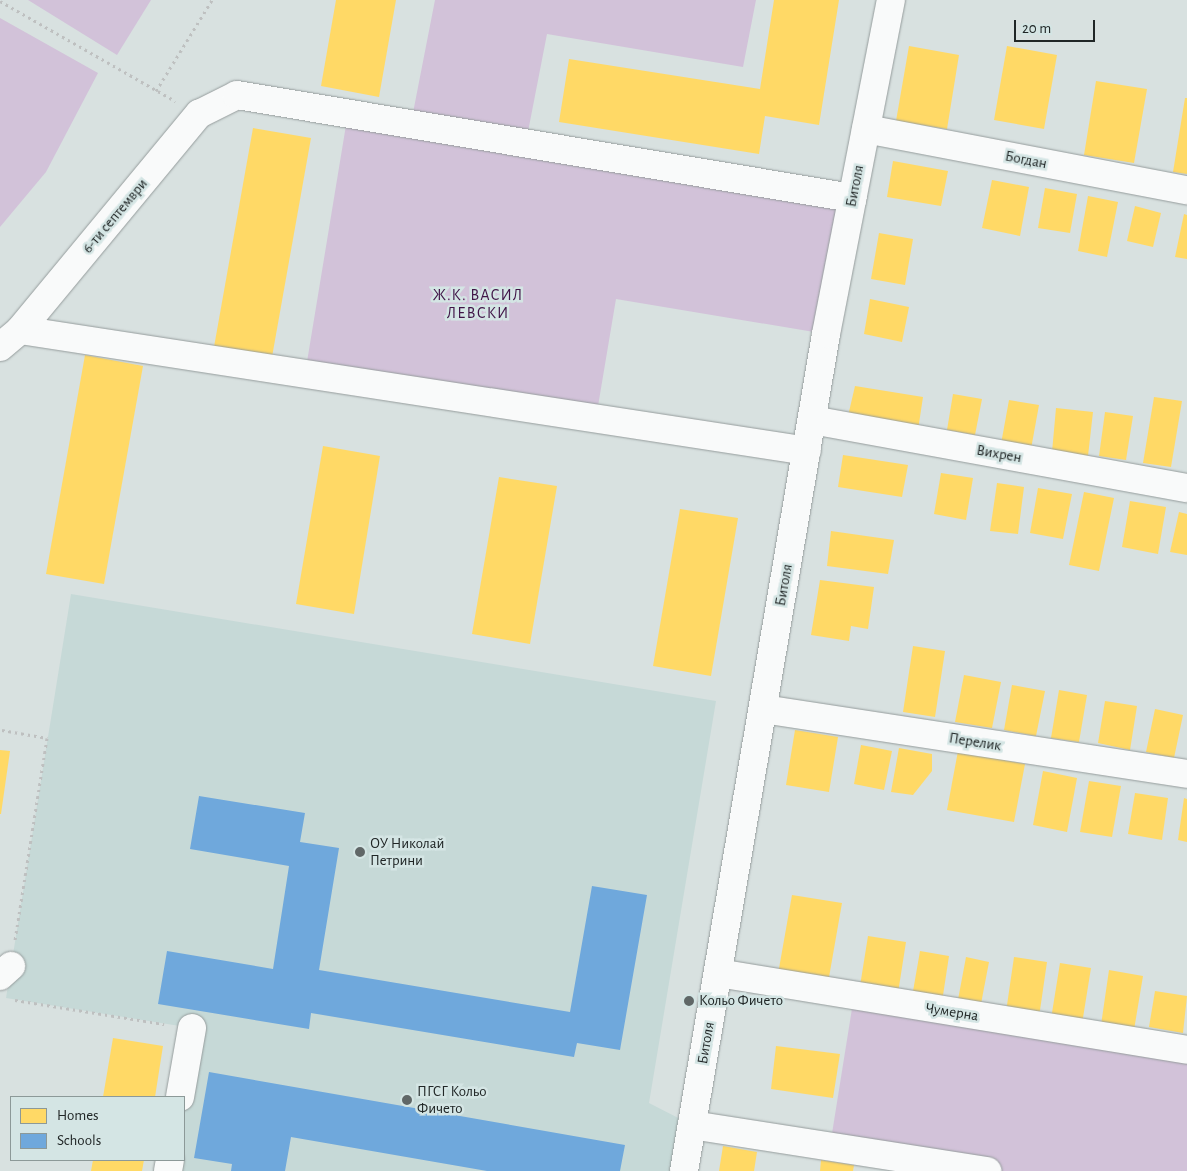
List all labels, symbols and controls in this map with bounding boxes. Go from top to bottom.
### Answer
scale bar [1017,10,1098,42]
text: 20 m [1022,21,1051,36]
street label: Богдан [1003,147,1049,173]
street label: Битоля [842,163,868,209]
street label: 6-ти септември [79,175,151,257]
district label: Ж.К. ВАСИЛ ЛЕВСКИ [431,285,525,323]
street label: Вихрен [975,441,1023,467]
street label: Битоля [771,563,797,607]
street label: Перелик [948,729,1002,755]
place label: ОУ Николай Петрини [370,834,444,869]
marker: ОУ Николай Петрини [354,846,366,858]
place label: Кольо Фичето [699,992,783,1010]
marker: Кольо Фичето [683,995,695,1007]
street label: Чумерна [924,999,980,1025]
street label: Битоля [693,1021,719,1065]
place label: ПГСГ Кольо Фичето [417,1082,486,1117]
marker: ПГСГ Кольо Фичето [401,1094,413,1106]
legend [10,1096,185,1161]
text: Homes [57,1108,99,1123]
text: Schools [57,1133,101,1148]

